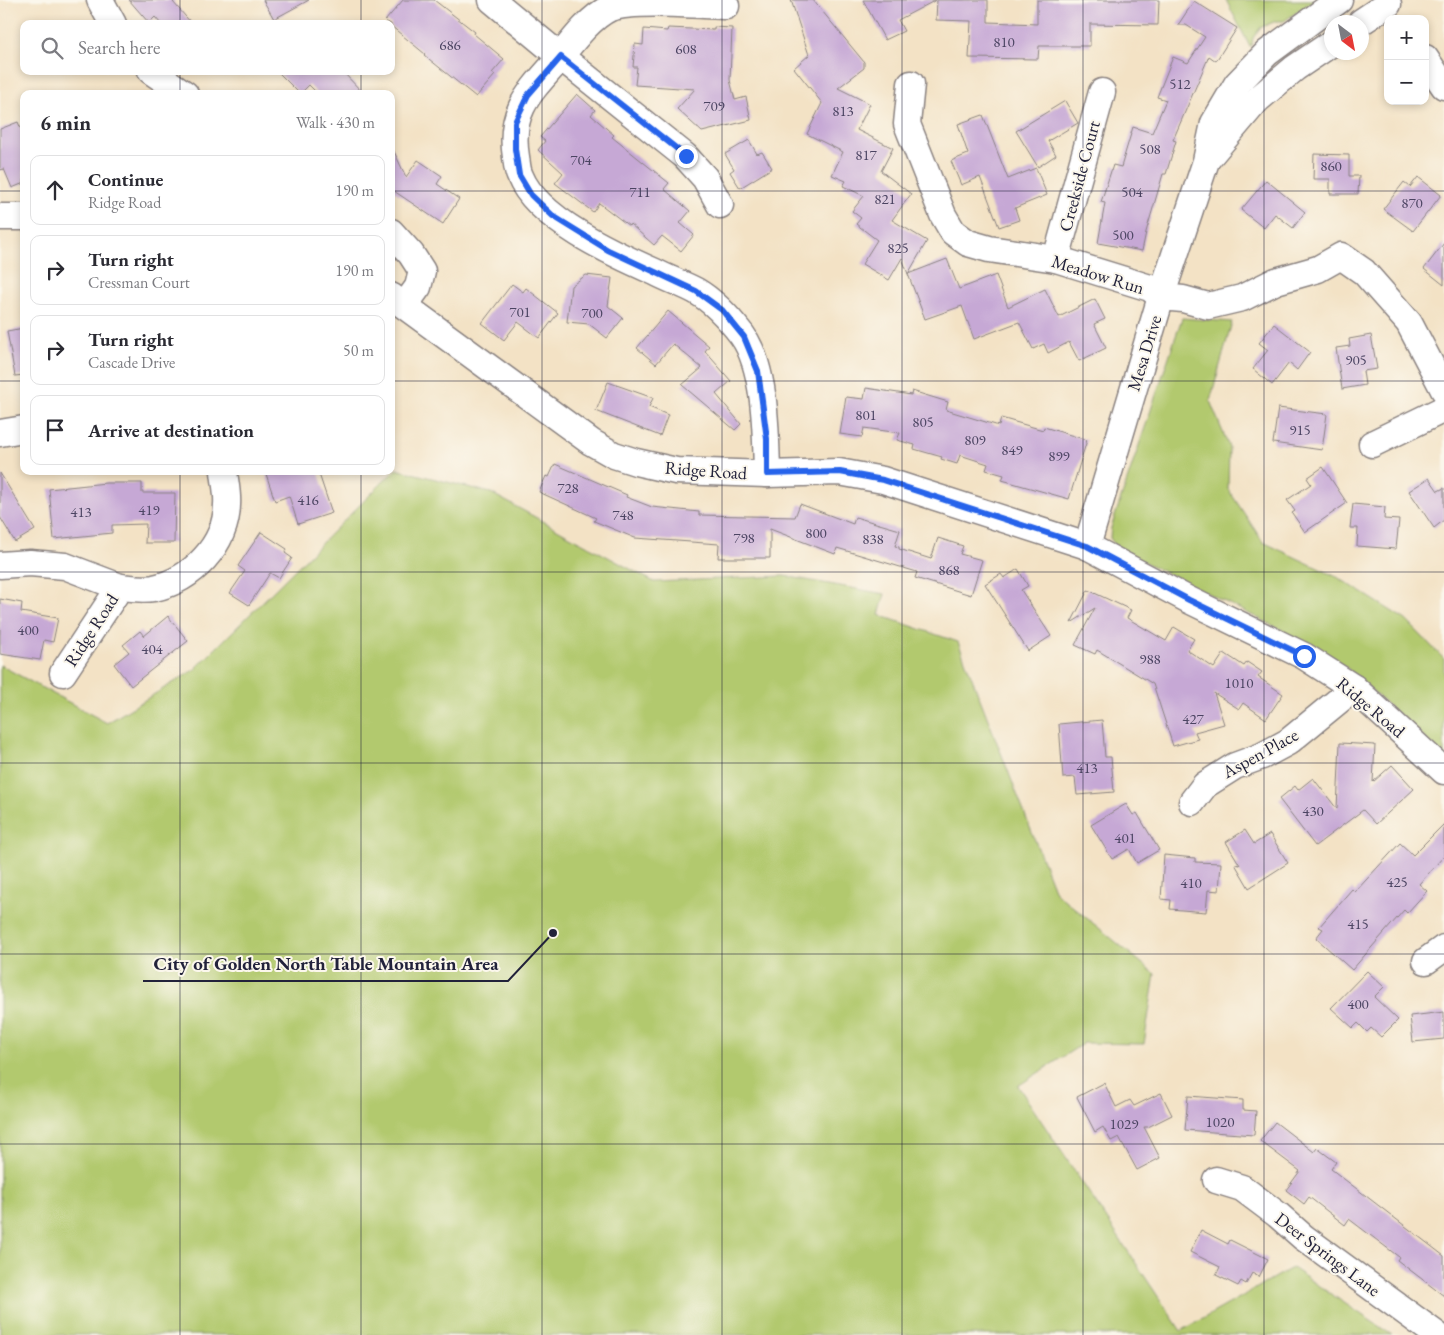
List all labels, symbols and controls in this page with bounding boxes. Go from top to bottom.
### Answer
north arrow [1324,15,1369,60]
map controls [1384,15,1429,105]
button: + [1384,15,1429,60]
search box [20,20,395,75]
house number: 810 [993,32,1015,51]
icon: search [38,34,66,62]
text: Search here [78,35,160,60]
house number: 686 [439,35,461,54]
house number: 608 [675,39,697,58]
button: − [1384,60,1429,105]
house number: 512 [1169,74,1192,93]
house number: 709 [703,96,725,115]
house number: 813 [832,101,854,120]
text: 6 min [40,109,91,136]
text: Walk · 430 m [296,112,375,133]
street label: Creekside Court [1053,118,1105,234]
house number: 508 [1139,139,1161,158]
route end [675,145,698,168]
house number: 817 [855,145,878,164]
house number: 704 [570,150,593,169]
house number: 860 [1320,156,1342,175]
text: Continue [88,167,163,192]
icon: ahead [41,176,69,204]
text: 190 m [335,180,374,201]
house number: 711 [629,182,651,201]
house number: 504 [1121,182,1144,201]
house number: 821 [874,189,896,208]
text: Ridge Road [88,192,161,213]
house number: 870 [1401,193,1423,212]
house number: 500 [1112,225,1134,244]
house number: 825 [887,238,909,257]
text: Turn right [88,247,174,272]
street label: Meadow Run [1049,249,1148,299]
icon: right [41,256,69,284]
text: 190 m [335,260,374,281]
text: Cressman Court [88,272,190,293]
house number: 701 [509,302,531,321]
house number: 700 [581,303,603,322]
street label: Mesa Drive [1122,312,1166,394]
text: Turn right [88,327,174,352]
icon: right [41,336,69,364]
text: 50 m [343,340,374,361]
house number: 905 [1345,350,1367,369]
text: Cascade Drive [88,352,175,373]
house number: 801 [855,405,877,424]
house number: 805 [912,412,934,431]
icon: arrive [41,416,69,444]
text: Arrive at destination [88,418,254,443]
house number: 915 [1289,420,1311,439]
house number: 809 [964,430,986,449]
house number: 849 [1001,440,1023,459]
house number: 899 [1048,446,1070,465]
street label: Ridge Road [664,456,749,484]
house number: 728 [557,478,579,497]
house number: 416 [297,490,319,509]
house number: 419 [138,500,160,519]
house number: 413 [70,502,92,521]
house number: 748 [612,505,634,524]
house number: 800 [805,523,827,542]
house number: 798 [733,528,755,547]
house number: 838 [862,529,884,548]
house number: 868 [938,560,960,579]
street label: Ridge Road [59,588,124,671]
house number: 400 [17,620,39,639]
house number: 404 [141,639,164,658]
route start [1293,645,1316,668]
house number: 988 [1139,649,1161,668]
street label: Ridge Road [1332,672,1411,743]
house number: 1010 [1225,673,1253,692]
house number: 427 [1182,709,1205,728]
street label: Aspen Place [1217,723,1302,784]
house number: 413 [1076,758,1098,777]
house number: 430 [1302,801,1324,820]
house number: 401 [1114,828,1136,847]
house number: 425 [1386,872,1408,891]
house number: 410 [1180,873,1202,892]
house number: 415 [1347,914,1369,933]
callout: City of Golden North Table Mountain Area [143,947,508,981]
text: City of Golden North Table Mountain Area [153,951,499,976]
house number: 400 [1347,994,1369,1013]
house number: 1020 [1206,1112,1234,1131]
house number: 1029 [1110,1114,1138,1133]
street label: Deer Springs Lane [1271,1207,1385,1301]

